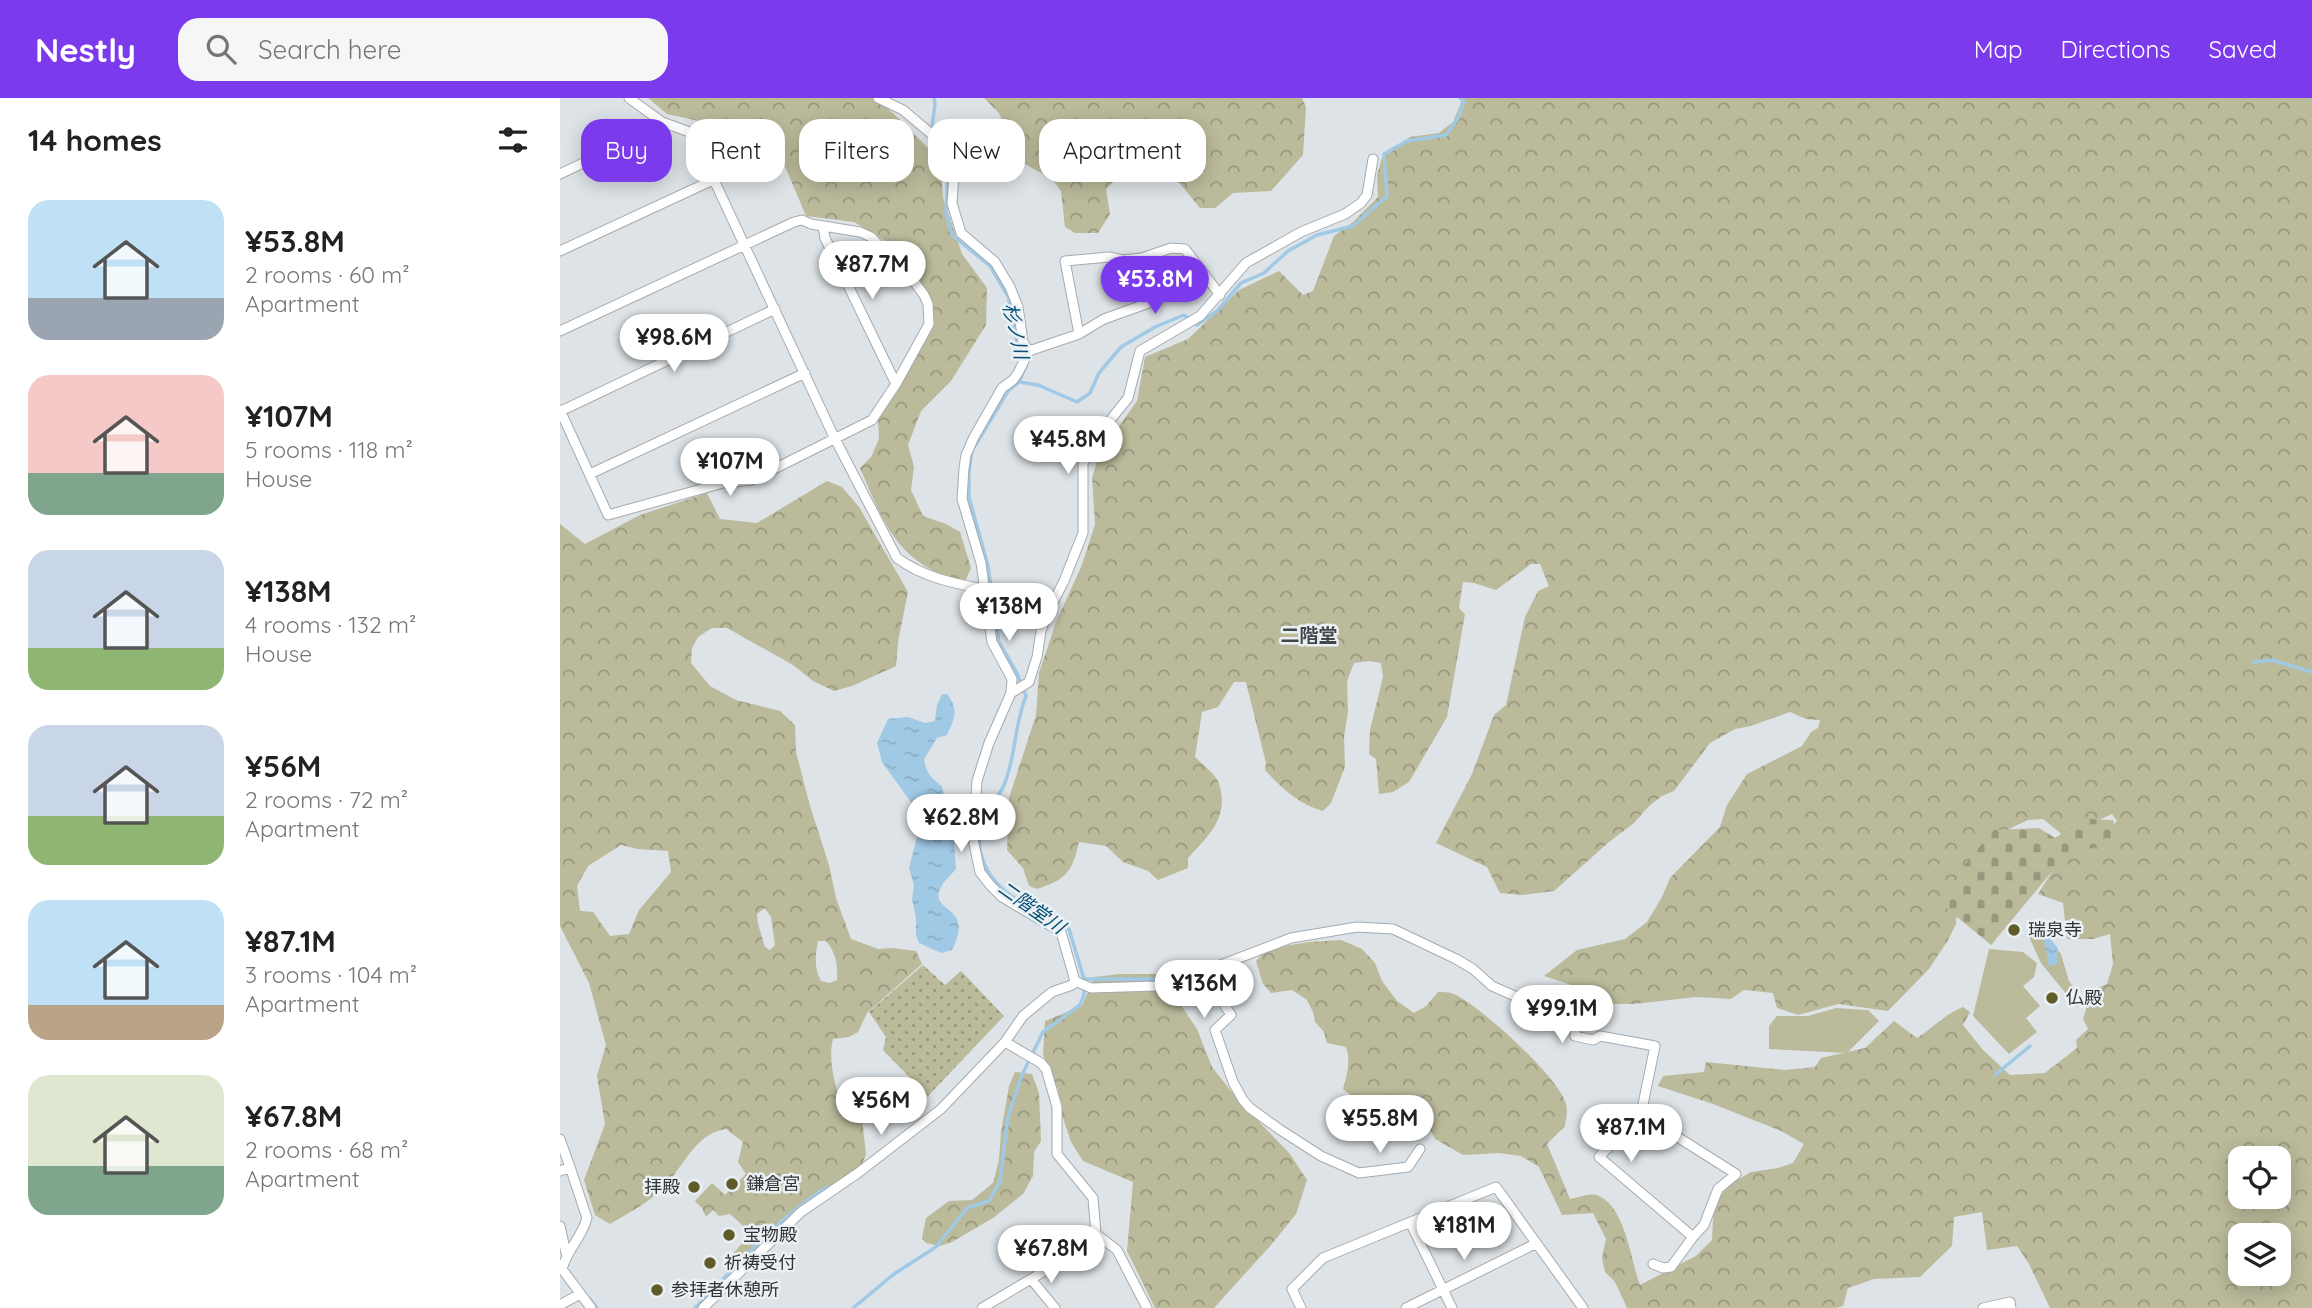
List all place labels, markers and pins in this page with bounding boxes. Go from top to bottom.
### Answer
pin: ¥87.7M [815,242,929,301]
pin: ¥53.8M [1098,256,1212,316]
pin: ¥98.6M [617,314,731,374]
pin: ¥45.8M [1011,416,1125,476]
pin: ¥107M [681,438,779,498]
pin: ¥138M [960,584,1058,643]
pin: ¥62.8M [904,794,1018,854]
place label: 瑞泉寺 [2028,918,2082,941]
marker: 瑞泉寺 [2006,922,2022,938]
pin: ¥136M [1155,960,1253,1020]
pin: ¥99.1M [1505,986,1619,1045]
place label: 仏殿 [2066,986,2102,1009]
marker: 仏殿 [2044,990,2060,1006]
pin: ¥56M [840,1077,922,1137]
pin: ¥55.8M [1323,1096,1437,1155]
pin: ¥87.1M [1574,1104,1688,1164]
place label: 鎌倉宮 [746,1172,800,1195]
place label: 拝殿 [644,1175,680,1198]
marker: 鎌倉宮 [724,1176,740,1192]
marker: 拝殿 [686,1179,702,1195]
pin: ¥181M [1415,1202,1513,1262]
place label: 宝物殿 [743,1223,797,1246]
pin: ¥67.8M [994,1226,1108,1285]
marker: 宝物殿 [721,1227,737,1243]
place label: 祈祷受付 [724,1251,796,1274]
marker: 祈祷受付 [702,1255,718,1271]
place label: 参拝者休憩所 [671,1278,779,1301]
marker: 参拝者休憩所 [649,1282,665,1298]

